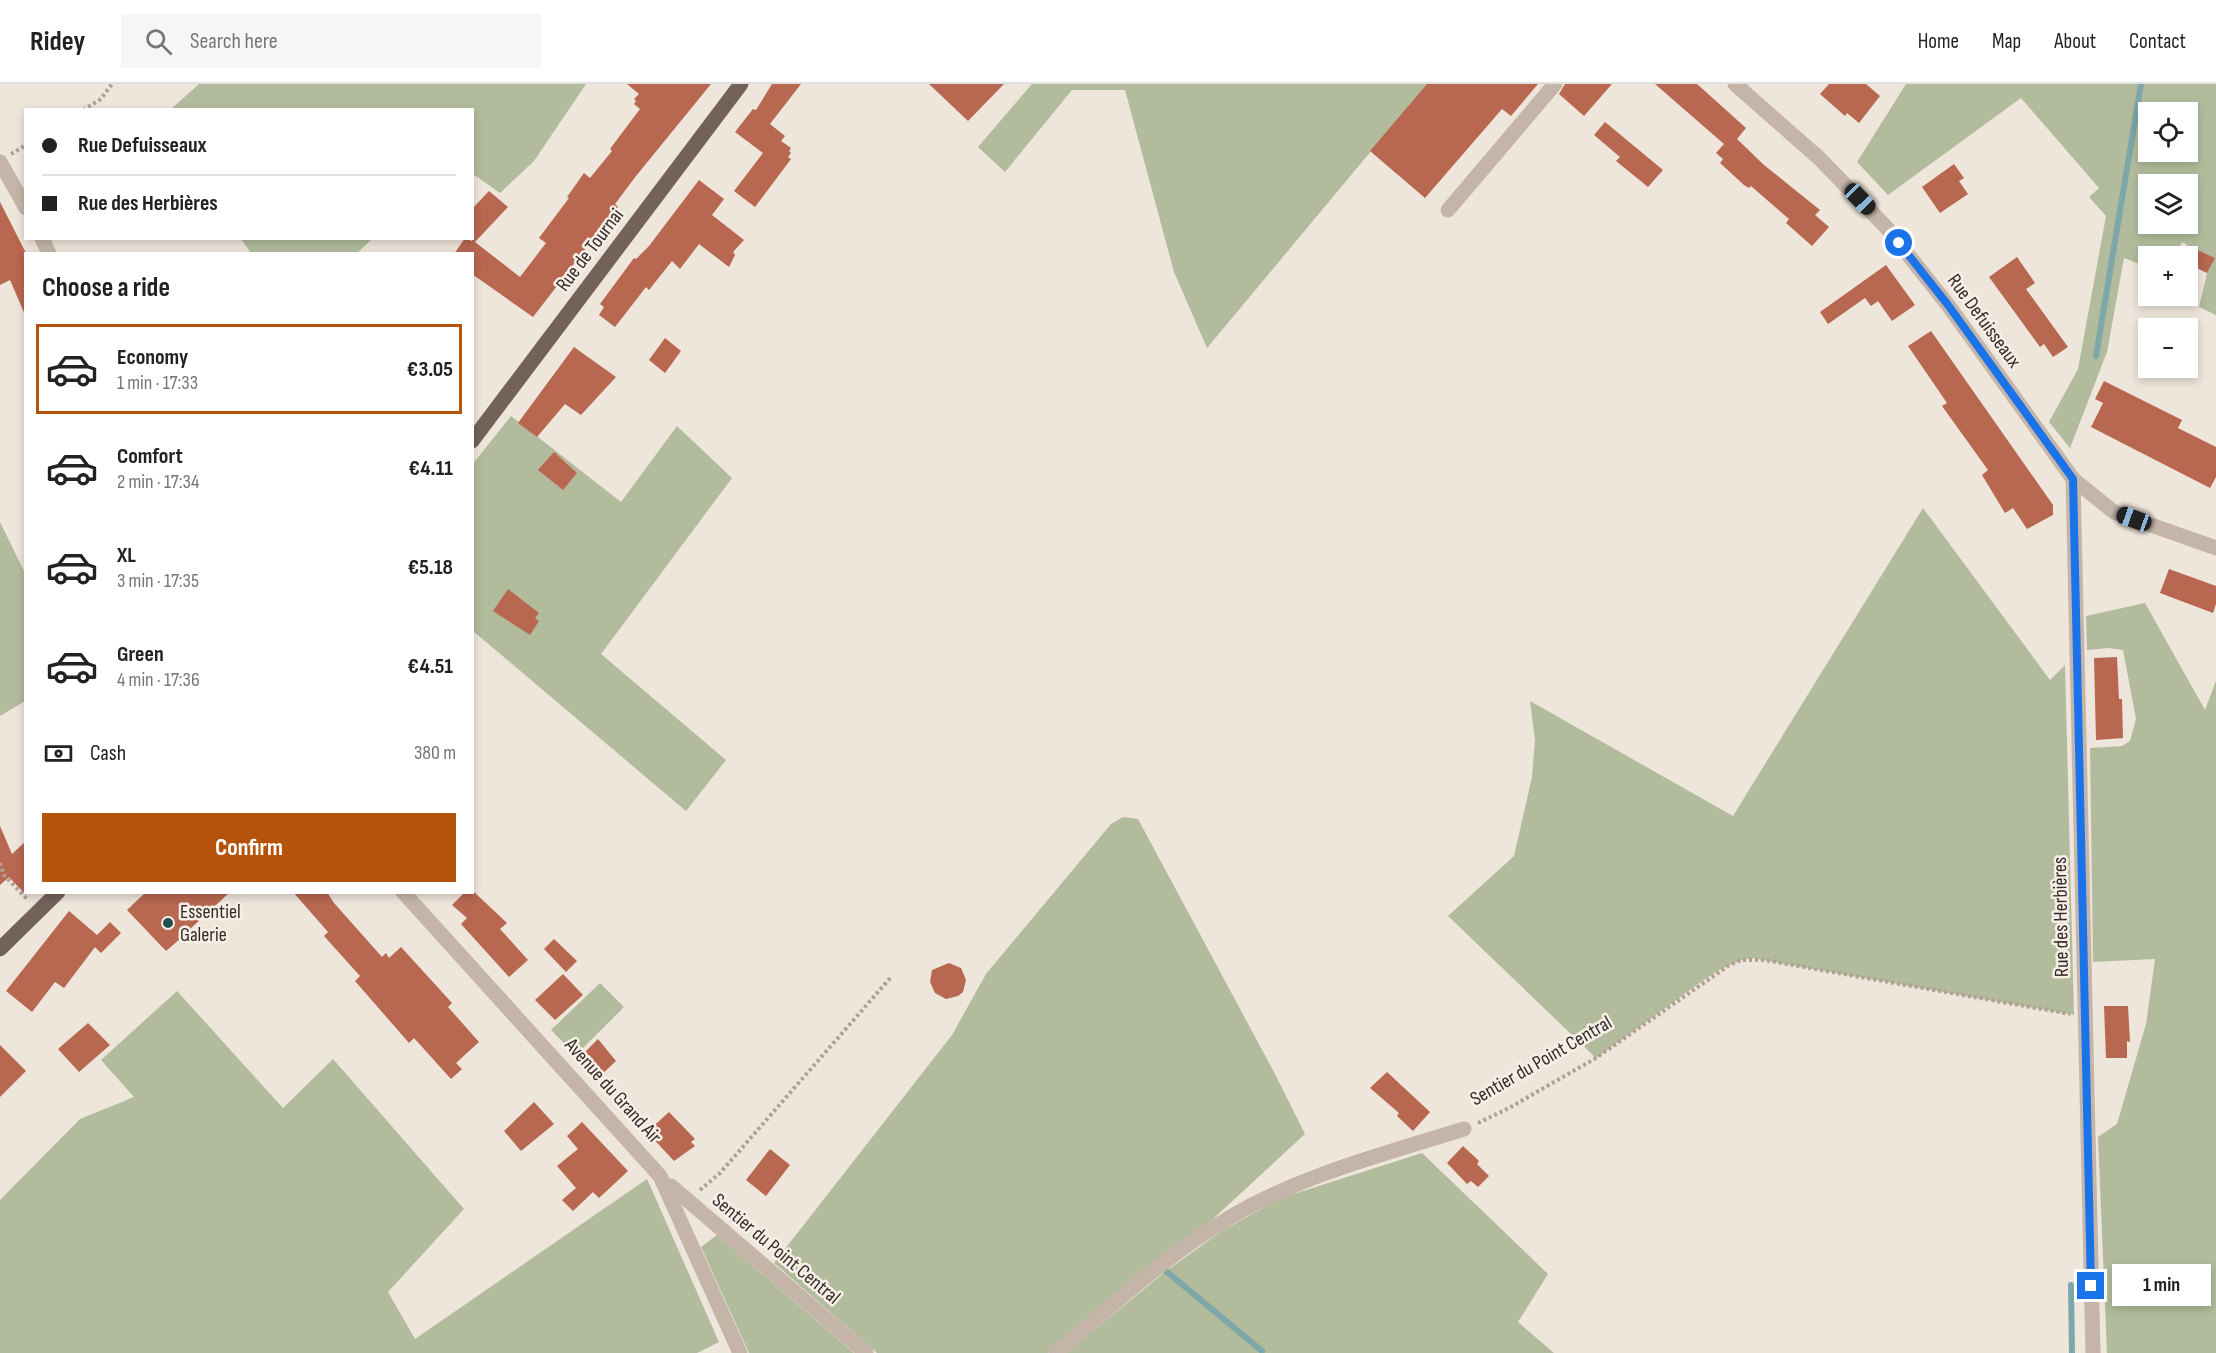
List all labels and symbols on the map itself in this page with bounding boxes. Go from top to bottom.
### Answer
car [1841,180,1879,218]
street label: Rue de Tournai [551,204,629,296]
route start [1885,229,1912,256]
street label: Rue Defuisseaux [1942,269,2026,373]
car [2114,504,2154,534]
street label: Rue des Herbières [2048,857,2074,977]
place label: Essentiel Galerie [180,900,241,947]
marker: Essentiel Galerie [161,916,175,930]
street label: Sentier du Point Central [1466,1011,1616,1111]
street label: Avenue du Grand Air [559,1033,667,1149]
street label: Sentier du Point Central [707,1189,845,1309]
callout: 1 min [2112,1265,2211,1307]
route end [2077,1272,2104,1299]

